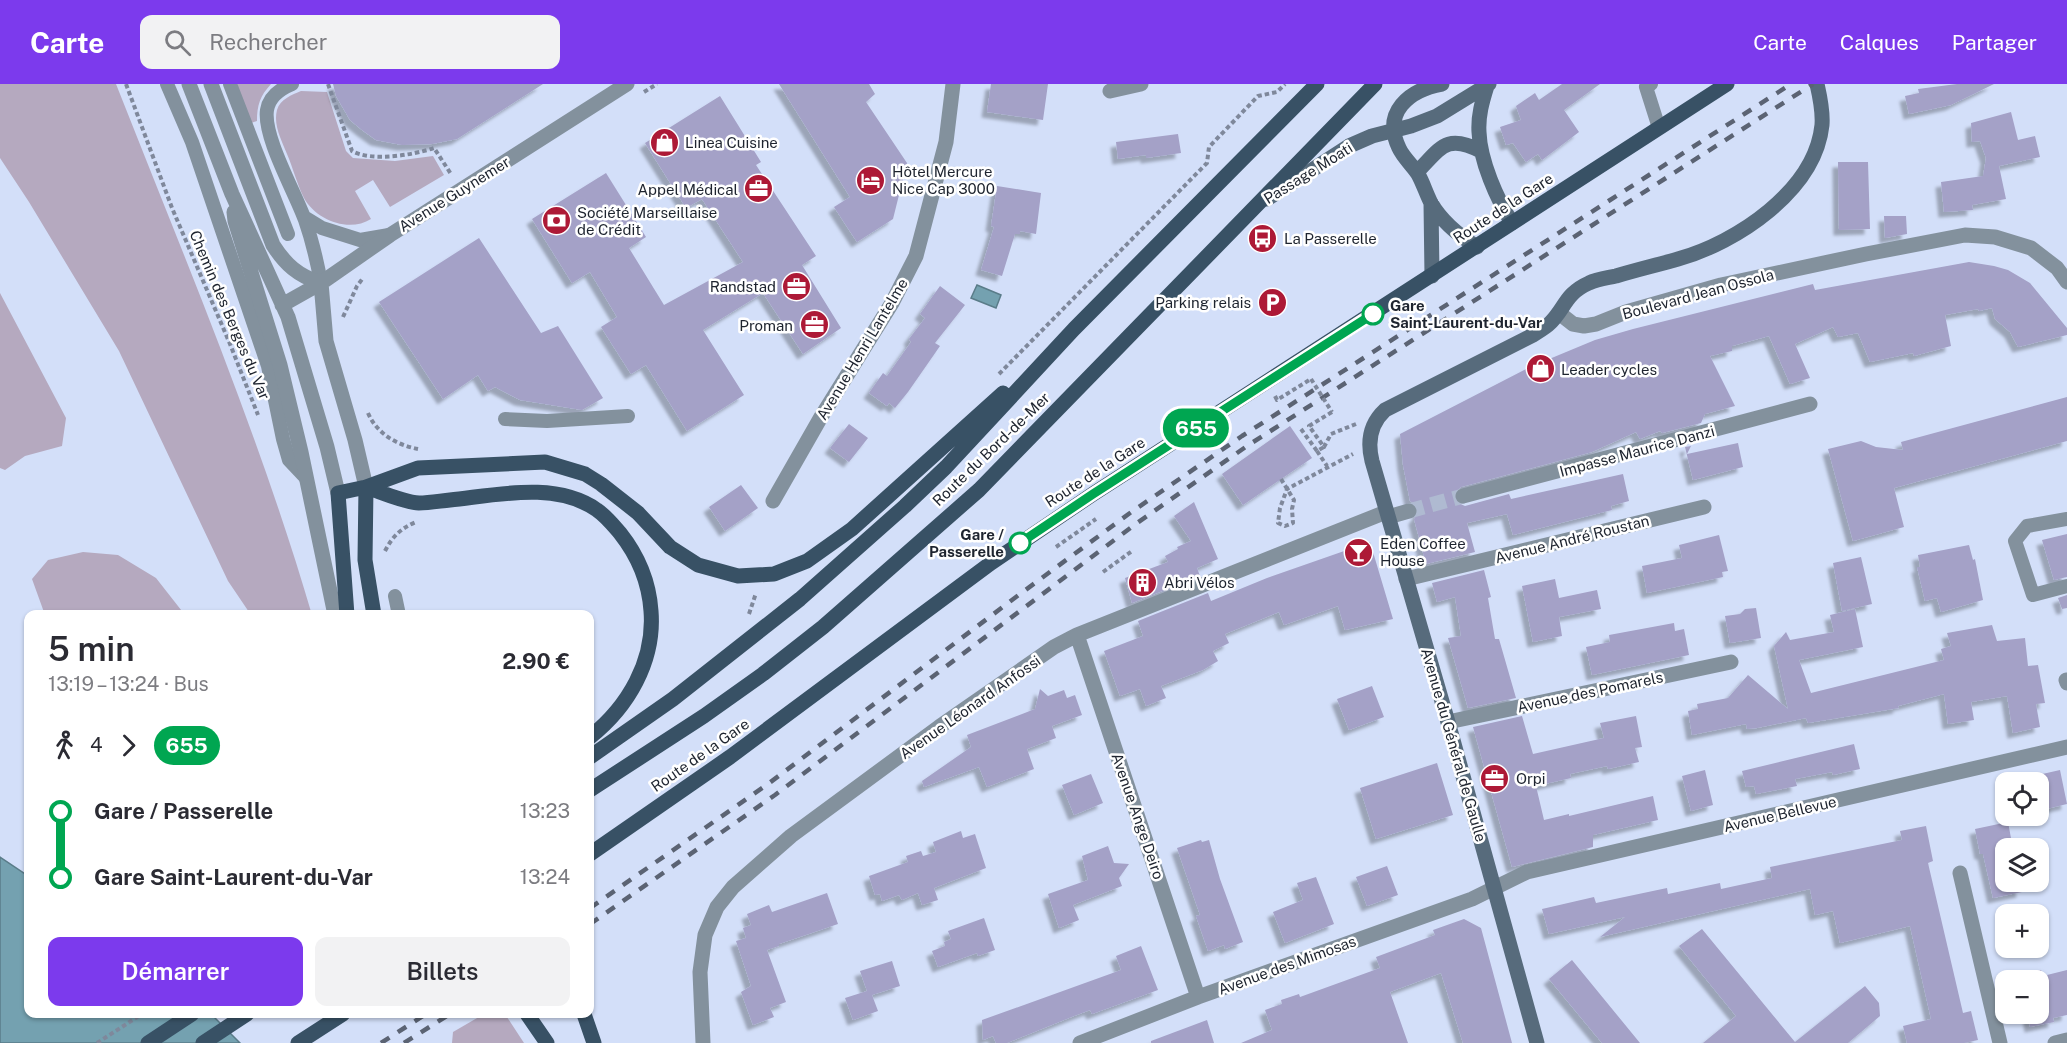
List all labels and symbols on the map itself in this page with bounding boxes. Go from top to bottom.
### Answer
shop icon: Linea Cuisine [648,126,680,158]
place label: Linea Cuisine [685,134,778,151]
street label: Passage Moati [1261,139,1355,207]
street label: Avenue Guynemer [396,153,513,235]
place label: Hôtel Mercure Nice Cap 3000 [892,163,995,197]
hotel icon: Hôtel Mercure Nice Cap 3000 [855,164,887,196]
street label: Route de la Gare [1450,169,1556,247]
office icon: Appel Médical [743,173,775,205]
place label: Appel Médical [637,181,738,198]
place label: Société Marseillaise de Crédit [577,204,717,238]
bank icon: Société Marseillaise de Crédit [540,205,572,237]
bus stop icon: La Passerelle [1247,222,1279,254]
street label: Chemin des Berges du Var [187,228,273,402]
place label: La Passerelle [1284,230,1377,247]
street label: Boulevard Jean Ossola [1620,266,1776,322]
office icon: Randstad [781,270,813,302]
street label: Avenue Henri Lantelme [813,275,911,423]
place label: Randstad [710,278,776,295]
parking icon: Parking relais [1256,286,1288,318]
place label: Parking relais [1155,294,1251,311]
place label: Gare Saint-Laurent-du-Var [1390,297,1542,331]
marker: Gare Saint-Laurent-du-Var [1362,303,1384,325]
office icon: Proman [798,309,830,341]
place label: Proman [739,317,793,334]
shop icon: Leader cycles [1524,353,1556,385]
place label: Leader cycles [1561,361,1657,378]
street label: Route du Bord-de-Mer [929,389,1053,509]
line badge: 655 [1162,408,1230,448]
street label: Impasse Maurice Danzi [1558,422,1716,480]
street label: Route de la Gare [1042,433,1148,511]
street label: Avenue André Roustan [1493,512,1651,566]
place label: Gare / Passerelle [929,526,1004,560]
marker: Gare / Passerelle [1009,532,1031,554]
place label: Eden Coffee House [1380,535,1466,569]
bar icon: Eden Coffee House [1343,536,1375,568]
building icon: Abri Vélos [1127,566,1159,598]
place label: Abri Vélos [1164,574,1235,591]
street label: Avenue du Général de Gaulle [1418,646,1490,844]
street label: Avenue Léonard Anfossi [896,652,1044,762]
street label: Avenue des Pomarels [1515,668,1665,716]
street label: Route de la Gare [648,715,752,795]
street label: Avenue Ange Deiro [1108,751,1168,881]
office icon: Orpi [1479,762,1511,794]
place label: Orpi [1516,770,1545,787]
street label: Avenue Bellevue [1722,793,1838,835]
street label: Avenue des Mimosas [1216,932,1358,998]

